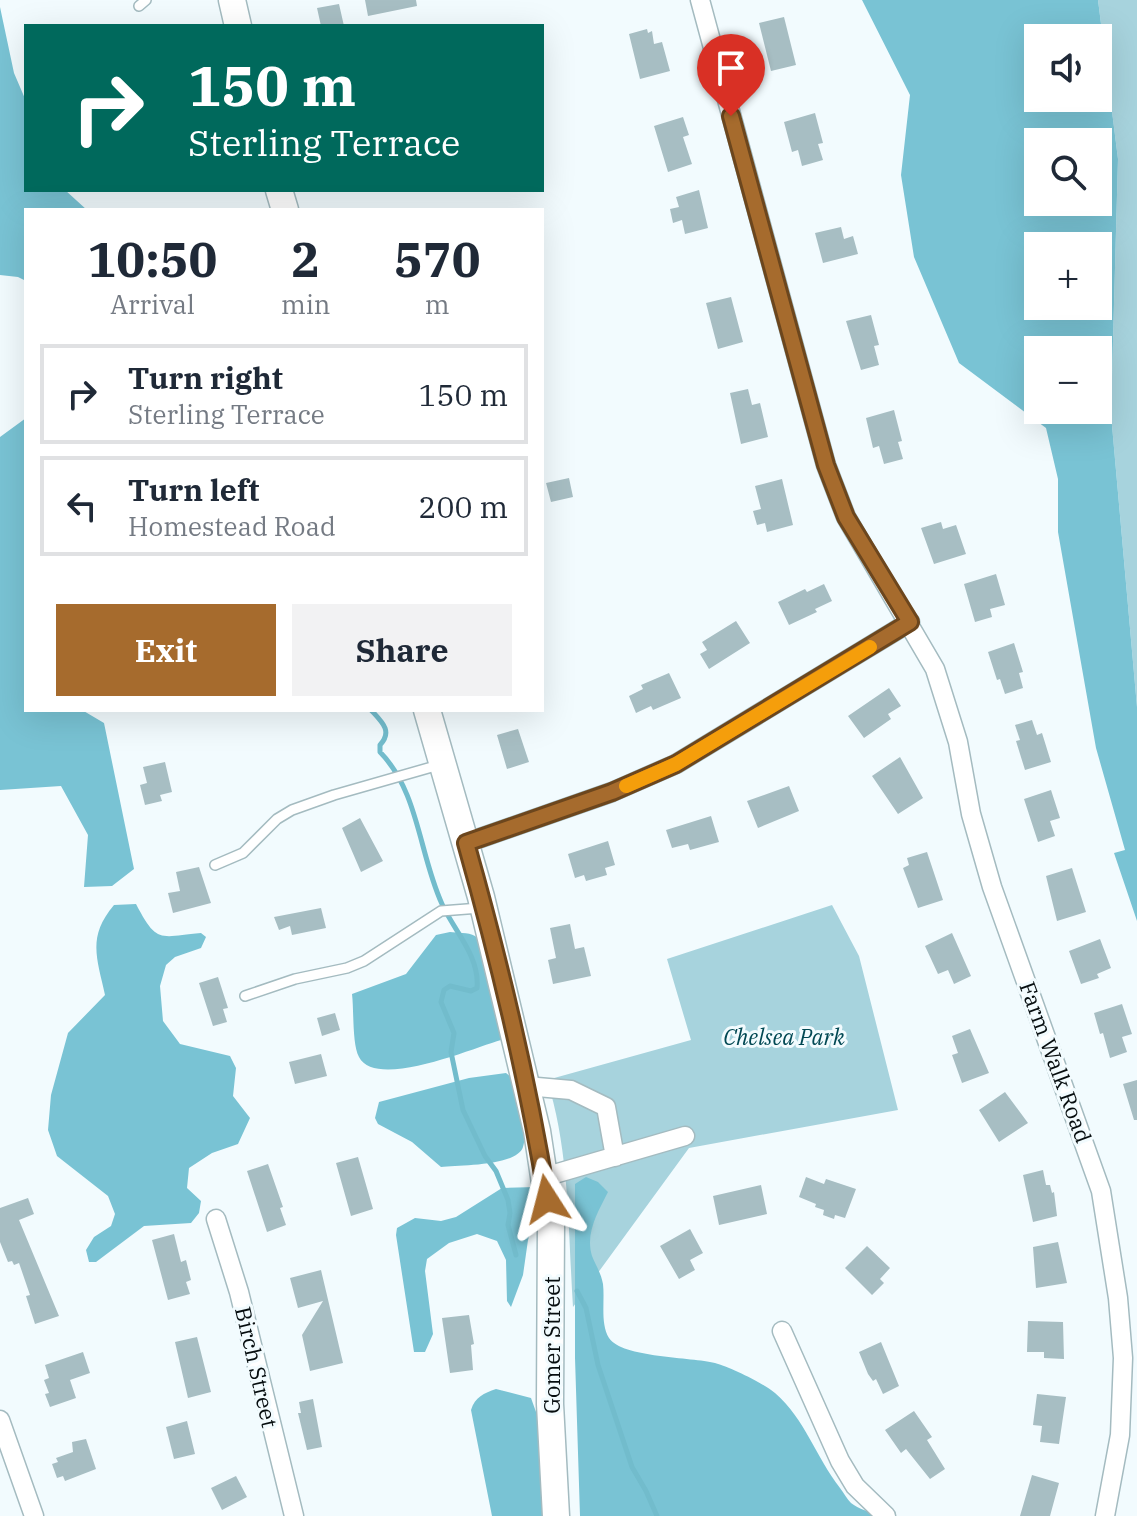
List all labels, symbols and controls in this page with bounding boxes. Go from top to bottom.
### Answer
map controls [1024,24,1112,424]
button: sound [1024,24,1112,112]
pin [697,34,765,116]
icon: arrive [709,46,753,90]
text: 150 m [188,49,356,121]
icon: right [56,56,160,160]
text: Sterling Terrace [188,119,460,166]
button: search [1024,128,1112,216]
text: 10:50 [88,228,217,290]
text: 2 [291,228,320,290]
text: 570 [394,228,480,290]
button: + [1024,232,1112,320]
text: Arrival [110,287,195,321]
text: min [281,287,330,321]
text: m [425,287,450,321]
button: − [1024,336,1112,424]
text: Turn right [128,358,283,397]
icon: right [60,372,104,416]
text: 150 m [418,375,508,414]
text: Sterling Terrace [128,397,325,431]
text: Turn left [128,470,260,509]
icon: left [60,484,104,528]
text: 200 m [418,487,508,526]
text: Homestead Road [128,509,336,543]
button: Exit [56,604,276,696]
button: Share [292,604,512,696]
street label: Farm Walk Road [1013,977,1099,1147]
park label: Chelsea Park [723,1022,845,1051]
position arrow [505,1157,589,1241]
street label: Gomer Street [537,1276,566,1414]
street label: Birch Street [229,1304,285,1431]

